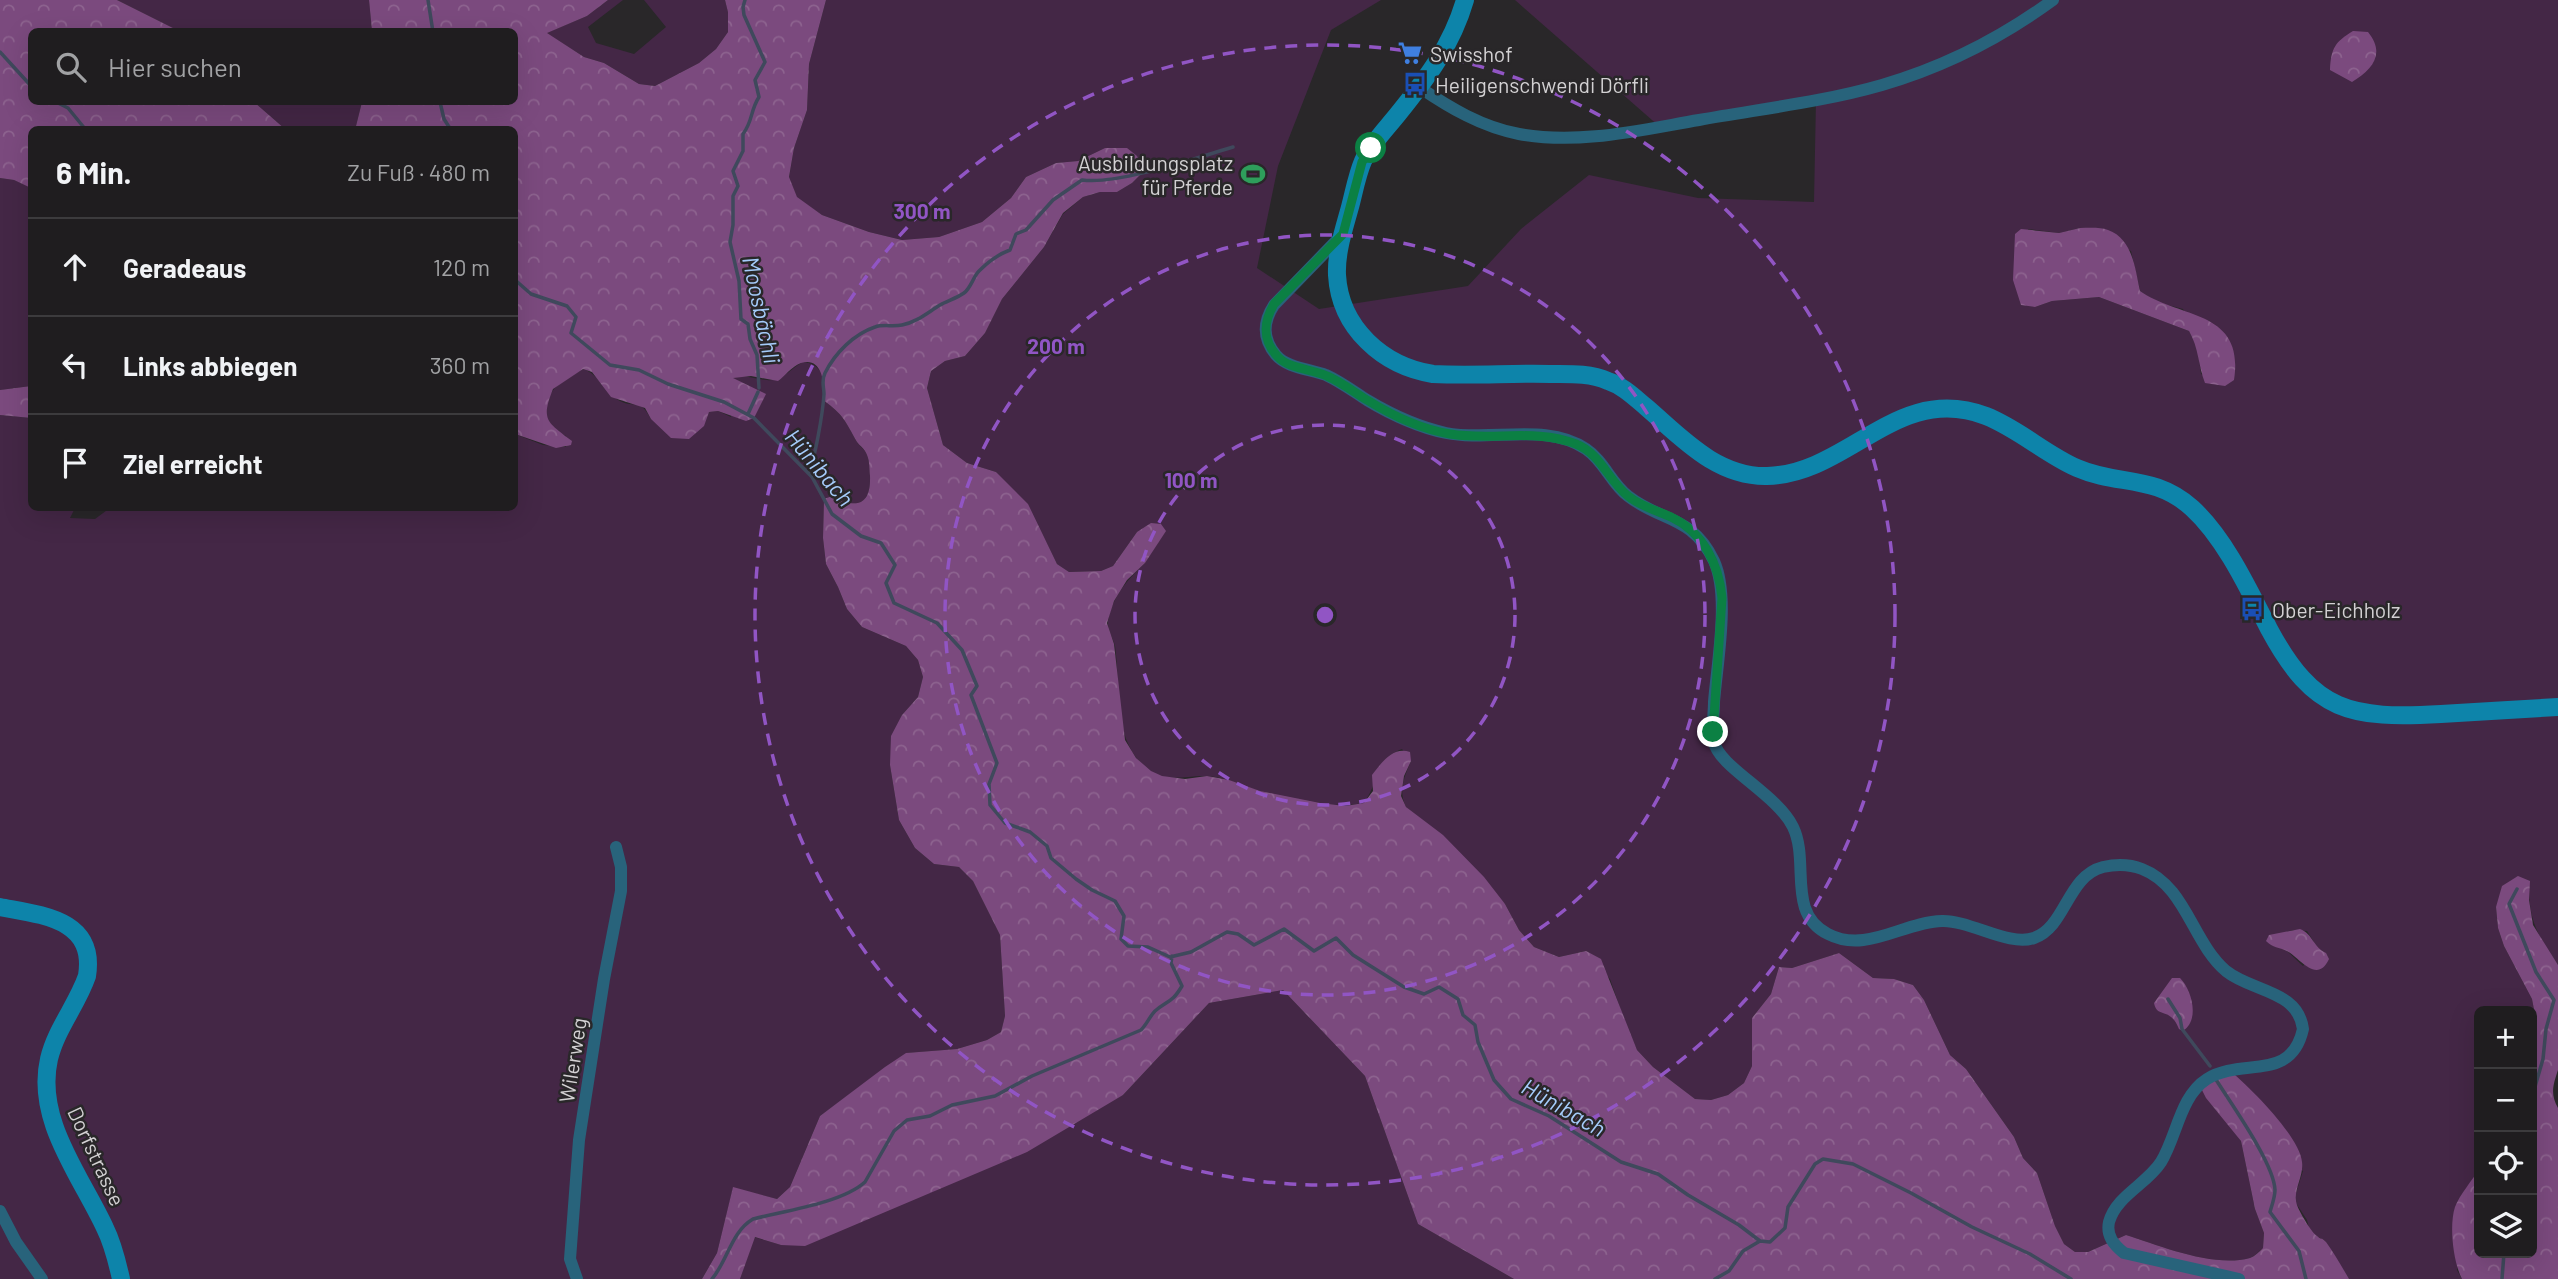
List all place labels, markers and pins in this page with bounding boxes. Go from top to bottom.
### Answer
supermarket icon: Swisshof [1396,39,1424,67]
place label: Swisshof [1430,41,1513,66]
bus stop icon: Heiligenschwendi Dörfli [1401,70,1429,98]
place label: Heiligenschwendi Dörfli [1435,72,1649,97]
place label: Ausbildungsplatz für Pferde [1078,150,1233,199]
sports icon: Ausbildungsplatz für Pferde [1239,160,1267,188]
bus stop icon: Ober-Eichholz [2238,595,2266,623]
place label: Ober-Eichholz [2272,597,2400,622]
centre of rings [1313,603,1337,627]

